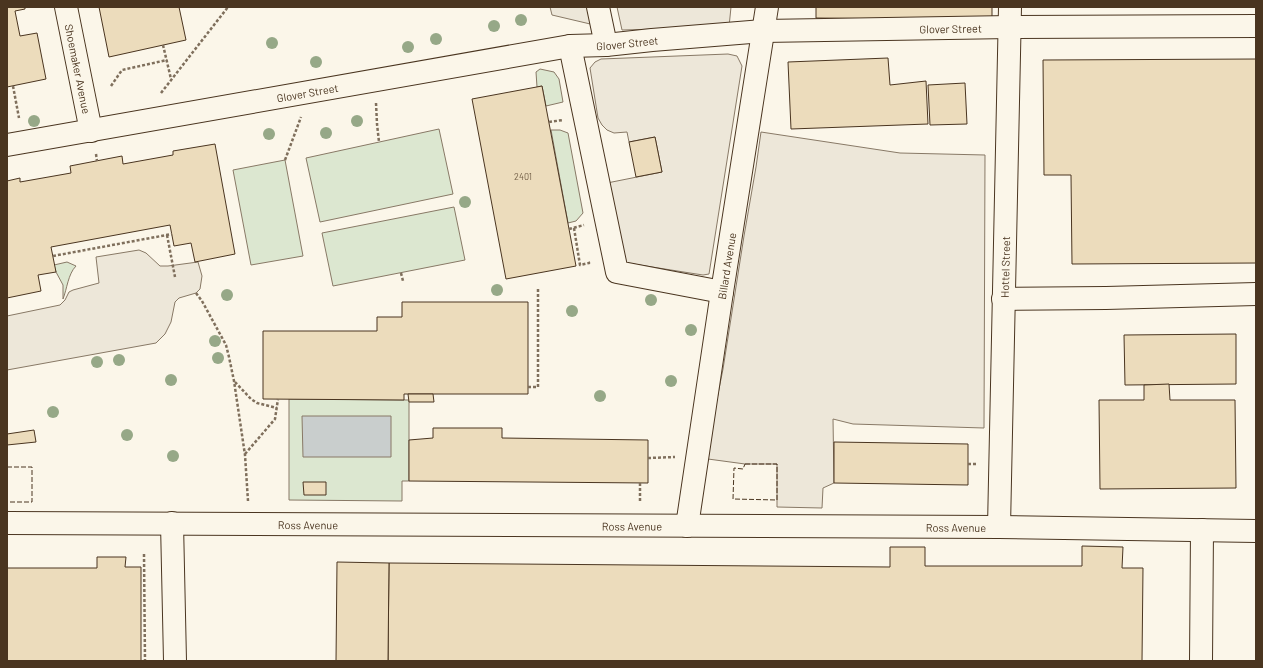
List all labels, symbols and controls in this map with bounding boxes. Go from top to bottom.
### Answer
street label: Glover Street [919,21,982,35]
street label: Shoemaker Avenue [63,23,94,115]
street label: Glover Street [596,33,659,52]
street label: Glover Street [276,80,339,104]
house number: 2401 [514,171,532,182]
street label: Billard Avenue [714,231,738,300]
street label: Hottel Street [997,236,1012,298]
street label: Ross Avenue [278,518,338,531]
street label: Ross Avenue [602,519,662,532]
street label: Ross Avenue [926,520,986,533]

